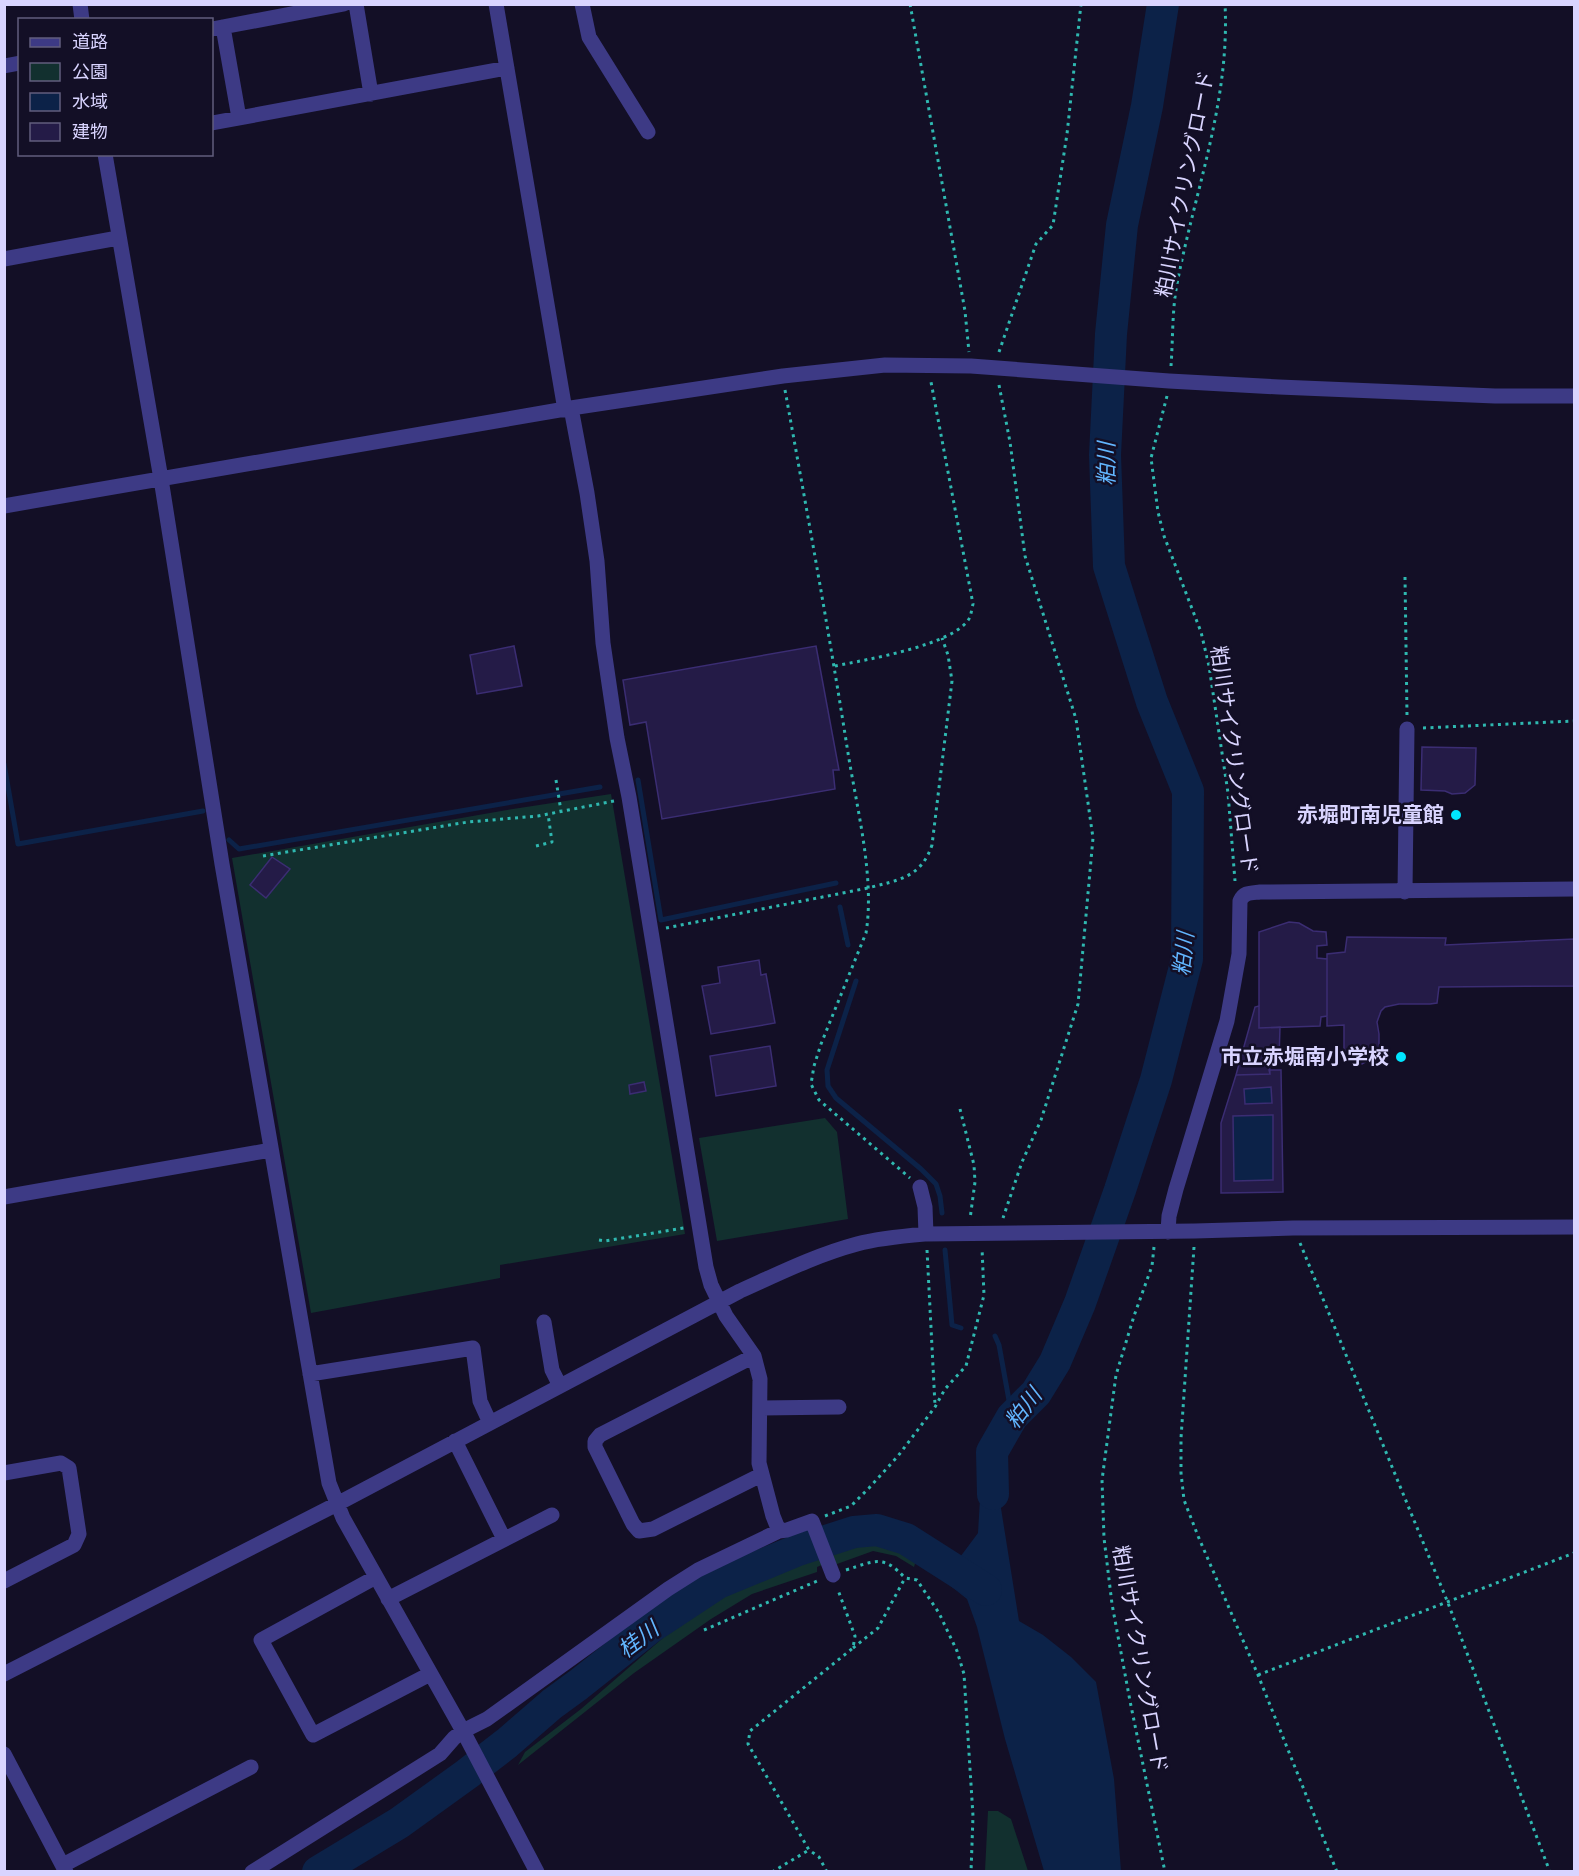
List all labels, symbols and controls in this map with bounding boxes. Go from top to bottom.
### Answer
legend [18,18,213,156]
text: 道路 [72,31,108,52]
text: 公園 [72,61,108,82]
street label: 粕川サイクリングロード [1150,68,1219,299]
text: 水域 [72,91,108,112]
text: 建物 [72,121,108,142]
water label: 粕川 [1093,440,1119,486]
street label: 粕川サイクリングロード [1206,644,1263,876]
place label: 赤堀町南児童館 [1297,802,1444,827]
marker: 赤堀町南児童館 [1449,808,1463,822]
water label: 粕川 [1168,929,1198,977]
place label: 市立赤堀南小学校 [1221,1044,1389,1069]
marker: 市立赤堀南小学校 [1394,1050,1408,1064]
water label: 粕川 [999,1381,1048,1433]
street label: 粕川サイクリングロード [1108,1543,1173,1775]
water label: 桂川 [613,1614,665,1663]

